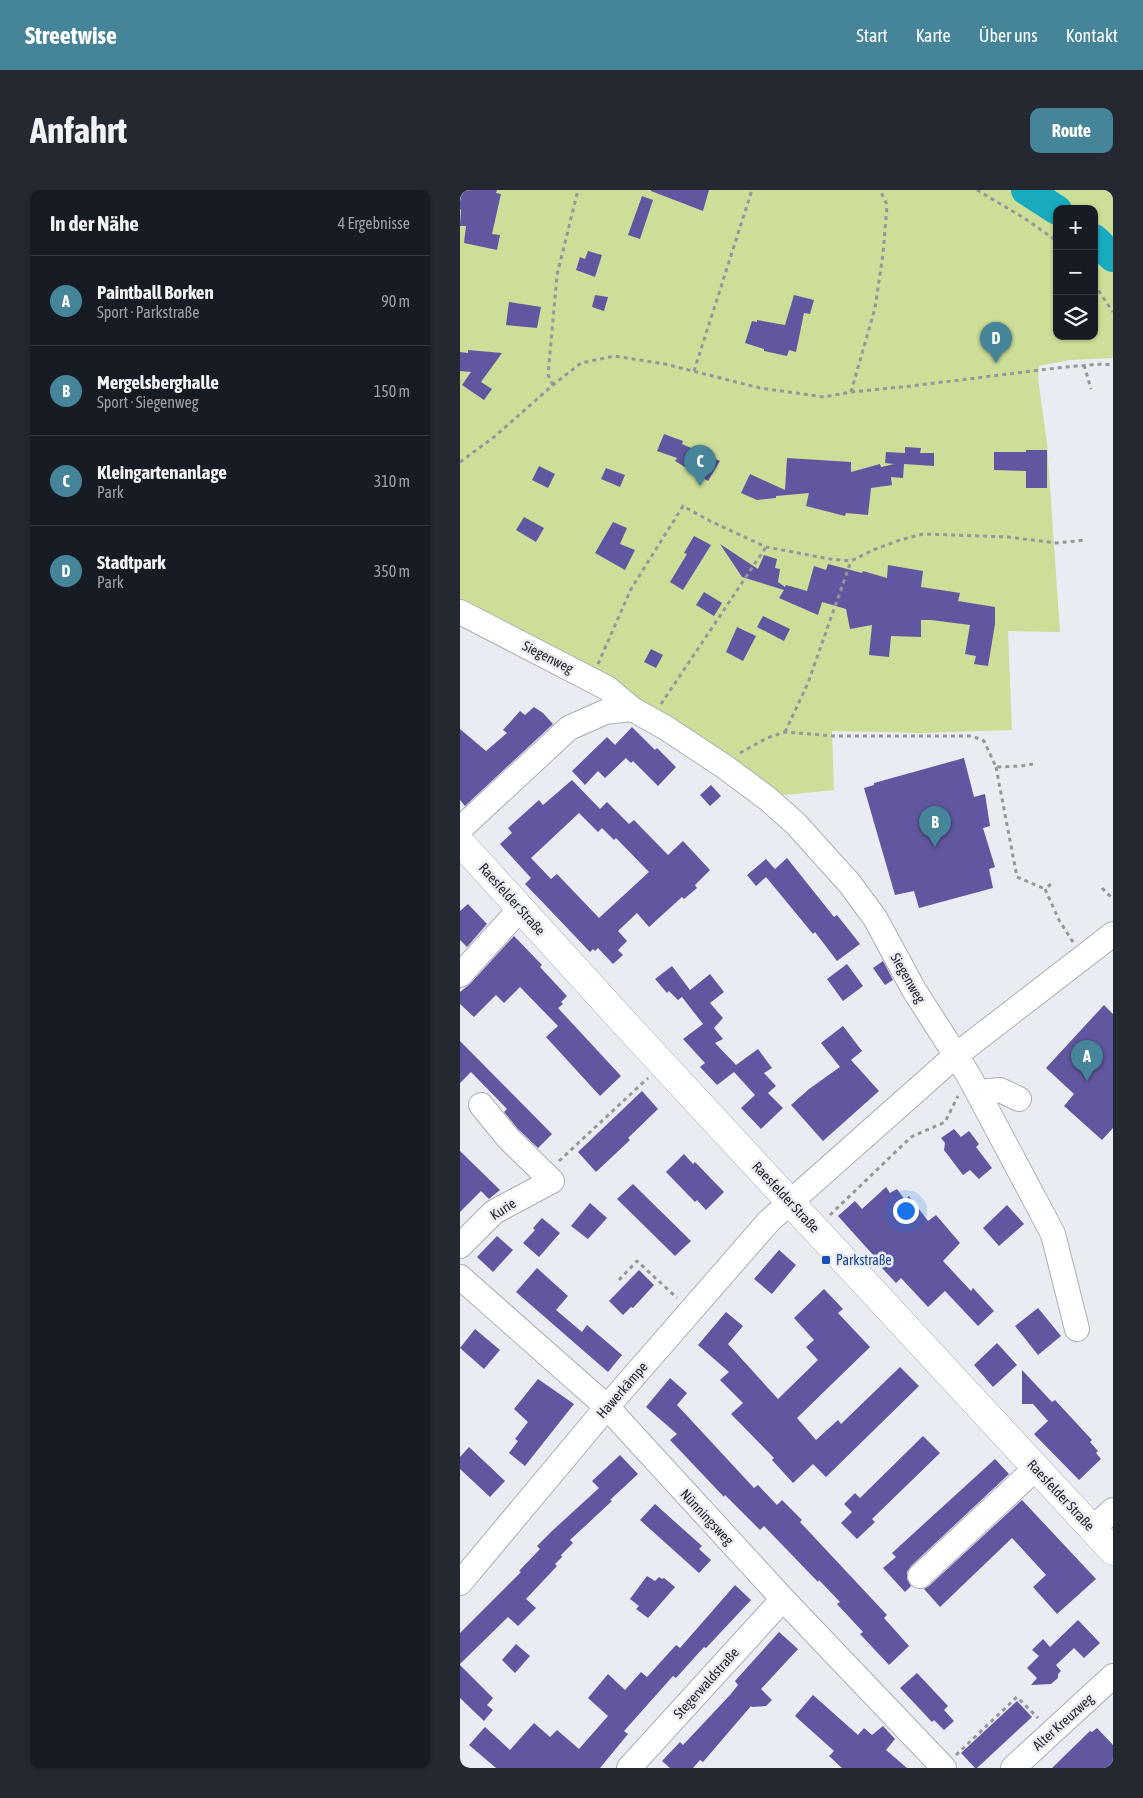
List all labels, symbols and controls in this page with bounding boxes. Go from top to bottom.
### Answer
text: Streetwise [25,22,117,49]
text: Start [856,25,888,46]
text: Karte [916,25,951,46]
text: Über uns [979,25,1038,46]
text: Kontakt [1066,25,1118,46]
button: Route [1030,108,1113,153]
text: Anfahrt [30,110,127,150]
map controls [1053,205,1098,340]
button: + [1053,205,1098,250]
text: In der Nähe [50,211,139,235]
text: 4 Ergebnisse [338,214,410,232]
button: − [1053,250,1098,295]
text: Paintball Borken [97,281,214,303]
text: A [62,292,70,310]
text: 90 m [381,292,410,310]
button: layers [1053,295,1098,340]
text: Sport · Parkstraße [97,303,199,321]
pin: D [980,322,1012,363]
text: Mergelsberghalle [97,371,219,393]
text: B [62,382,70,400]
text: 150 m [374,382,410,400]
text: Sport · Siegenweg [97,393,199,411]
pin: C [684,445,716,486]
text: Kleingartenanlage [97,461,227,483]
text: C [62,472,70,490]
text: 310 m [374,472,410,490]
text: Park [97,483,124,501]
text: Stadtpark [97,551,166,573]
text: D [62,562,70,580]
text: 350 m [374,562,410,580]
text: Park [97,573,124,591]
street label: Siegenweg [520,637,576,677]
pin: B [919,806,951,847]
street label: Raesfelder Straße [476,860,548,938]
street label: Siegenweg [887,950,929,1006]
pin: A [1071,1040,1103,1081]
street label: Raesfelder Straße [749,1158,823,1236]
street label: Kurie [487,1195,519,1223]
your location [893,1198,919,1224]
place label: Parkstraße [836,1252,892,1268]
marker: Parkstraße [820,1254,832,1266]
street label: Hawerkämpe [593,1359,651,1421]
street label: Raesfelder Straße [1024,1456,1098,1534]
street label: Nünningsweg [677,1486,737,1548]
street label: Stegerwaldstraße [670,1644,742,1722]
street label: Alter Kreuzweg [1029,1690,1097,1754]

